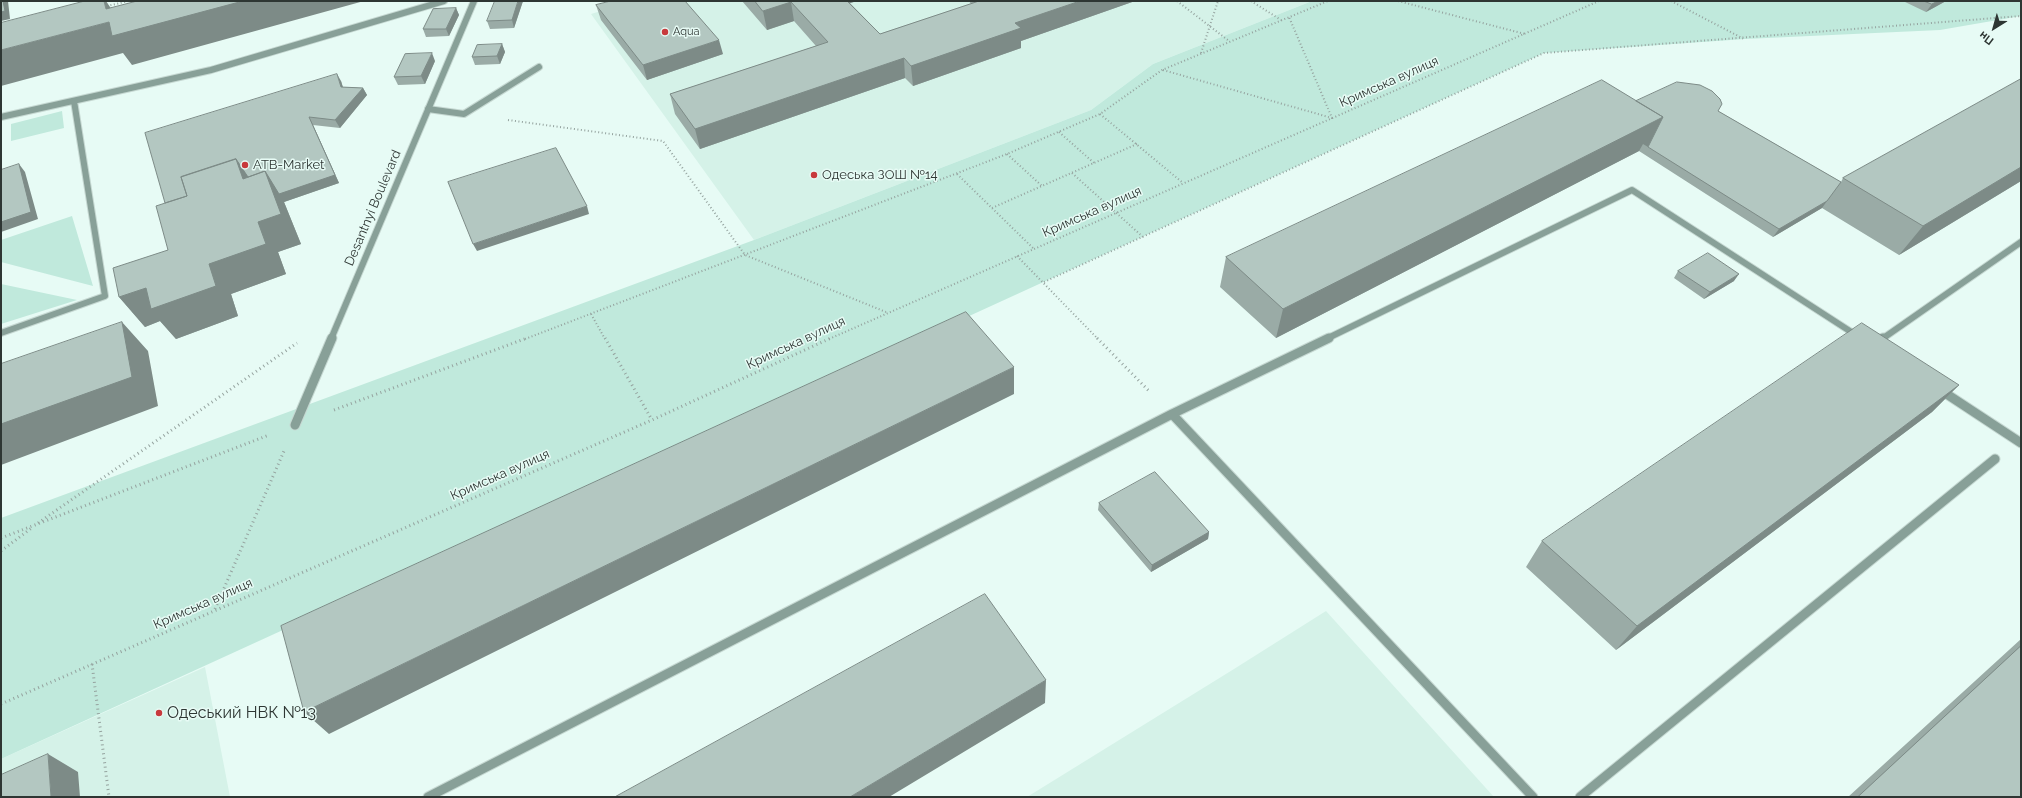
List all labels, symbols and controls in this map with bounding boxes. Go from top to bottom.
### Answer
north arrow [1974,8,2014,48]
place label: Aqua [673,25,700,39]
marker: Aqua [660,27,670,37]
text: Пн [1977,28,1996,48]
street label: Кримська вулиця [1337,53,1441,111]
street label: Desantnyi Boulevard [342,148,404,268]
place label: ATB-Market [253,157,324,173]
marker: ATB-Market [240,160,250,170]
place label: Одеська ЗОШ №14 [822,167,938,183]
marker: Одеська ЗОШ №14 [809,170,819,180]
street label: Кримська вулиця [1040,183,1144,241]
street label: Кримська вулиця [744,313,848,373]
street label: Кримська вулиця [448,446,552,504]
street label: Кримська вулиця [151,575,255,633]
place label: Одеський НВК №13 [167,703,316,723]
marker: Одеський НВК №13 [154,708,164,718]

